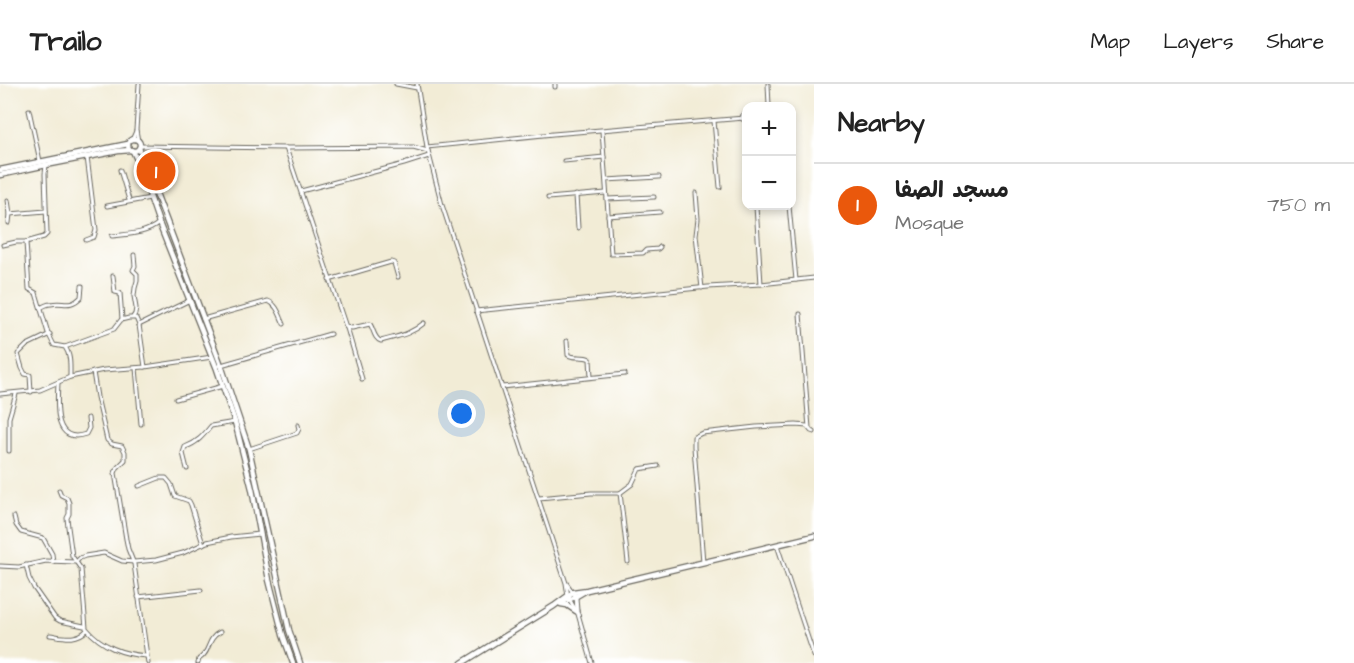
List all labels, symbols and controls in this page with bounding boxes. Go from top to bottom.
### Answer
text: Trailo [30,22,102,61]
text: Map [1090,27,1130,56]
text: Layers [1163,27,1233,56]
text: Share [1266,27,1324,56]
map controls [742,102,796,210]
button: + [742,102,796,156]
text: Nearby [838,105,925,141]
pin: 1 [136,148,176,194]
button: − [742,156,796,210]
text: مسجد الصفا [895,175,1009,206]
text: 1 [856,191,859,219]
text: 750 m [1267,191,1330,219]
text: Mosque [895,209,964,237]
your location [447,399,476,428]

